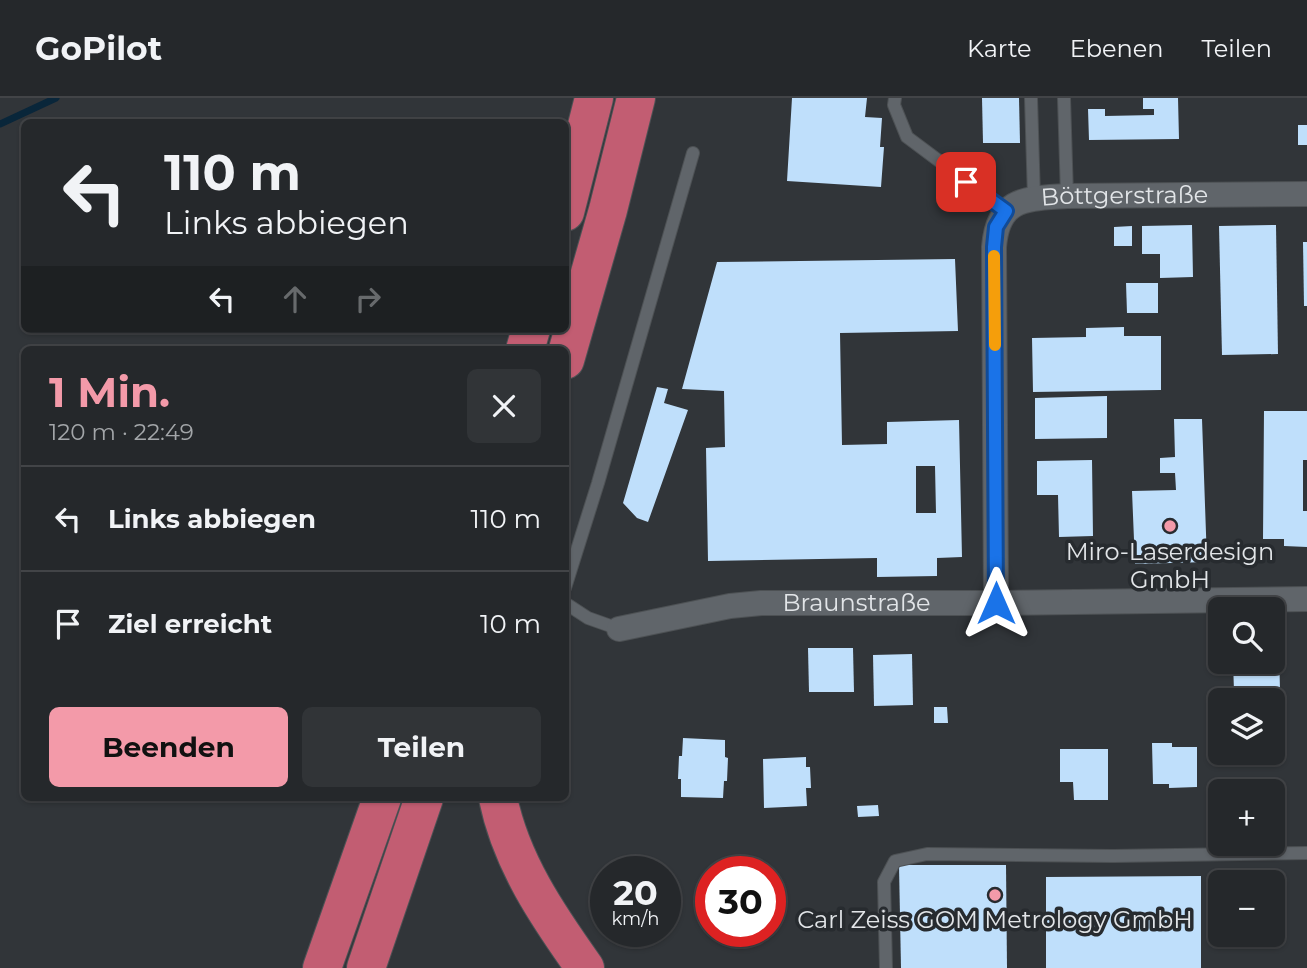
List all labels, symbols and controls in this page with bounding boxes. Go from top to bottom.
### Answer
text: GoPilot [35,28,162,68]
text: Karte [967,34,1032,63]
text: Ebenen [1070,34,1163,63]
text: Teilen [1201,34,1272,63]
text: 110 m [164,143,301,202]
icon: left [49,147,140,238]
pin [936,152,996,212]
icon: arrive [947,163,985,201]
street label: Böttgerstraße [1040,180,1208,212]
text: Links abbiegen [164,203,409,242]
icon: left [203,280,241,318]
icon: ahead [276,280,314,318]
icon: right [349,280,387,318]
text: 1 Min. [49,366,170,418]
button: close [467,369,541,443]
text: 120 m · 22:49 [49,418,194,446]
icon: left [49,500,87,538]
text: Links abbiegen [108,503,316,535]
text: 110 m [471,503,541,535]
marker: Miro-Laserdesign GmbH [1162,518,1178,534]
place label: Miro-Laserdesign GmbH [1066,537,1274,594]
position arrow [959,566,1033,640]
street label: Braunstraße [782,588,931,617]
map controls [1208,597,1285,947]
button: search [1208,597,1285,674]
icon: arrive [49,605,87,643]
text: Ziel erreicht [108,608,272,640]
text: 10 m [480,608,541,640]
button: layers [1208,688,1285,765]
button: Beenden [49,707,288,787]
button: Teilen [302,707,541,787]
button: + [1208,779,1285,856]
speed limit sign: 30 [695,856,786,947]
button: − [1208,870,1285,947]
text: 20 [613,871,658,914]
marker: Carl Zeiss GOM Metrology GmbH [987,887,1003,903]
place label: Carl Zeiss GOM Metrology GmbH [797,905,1193,934]
text: km/h [611,908,660,930]

